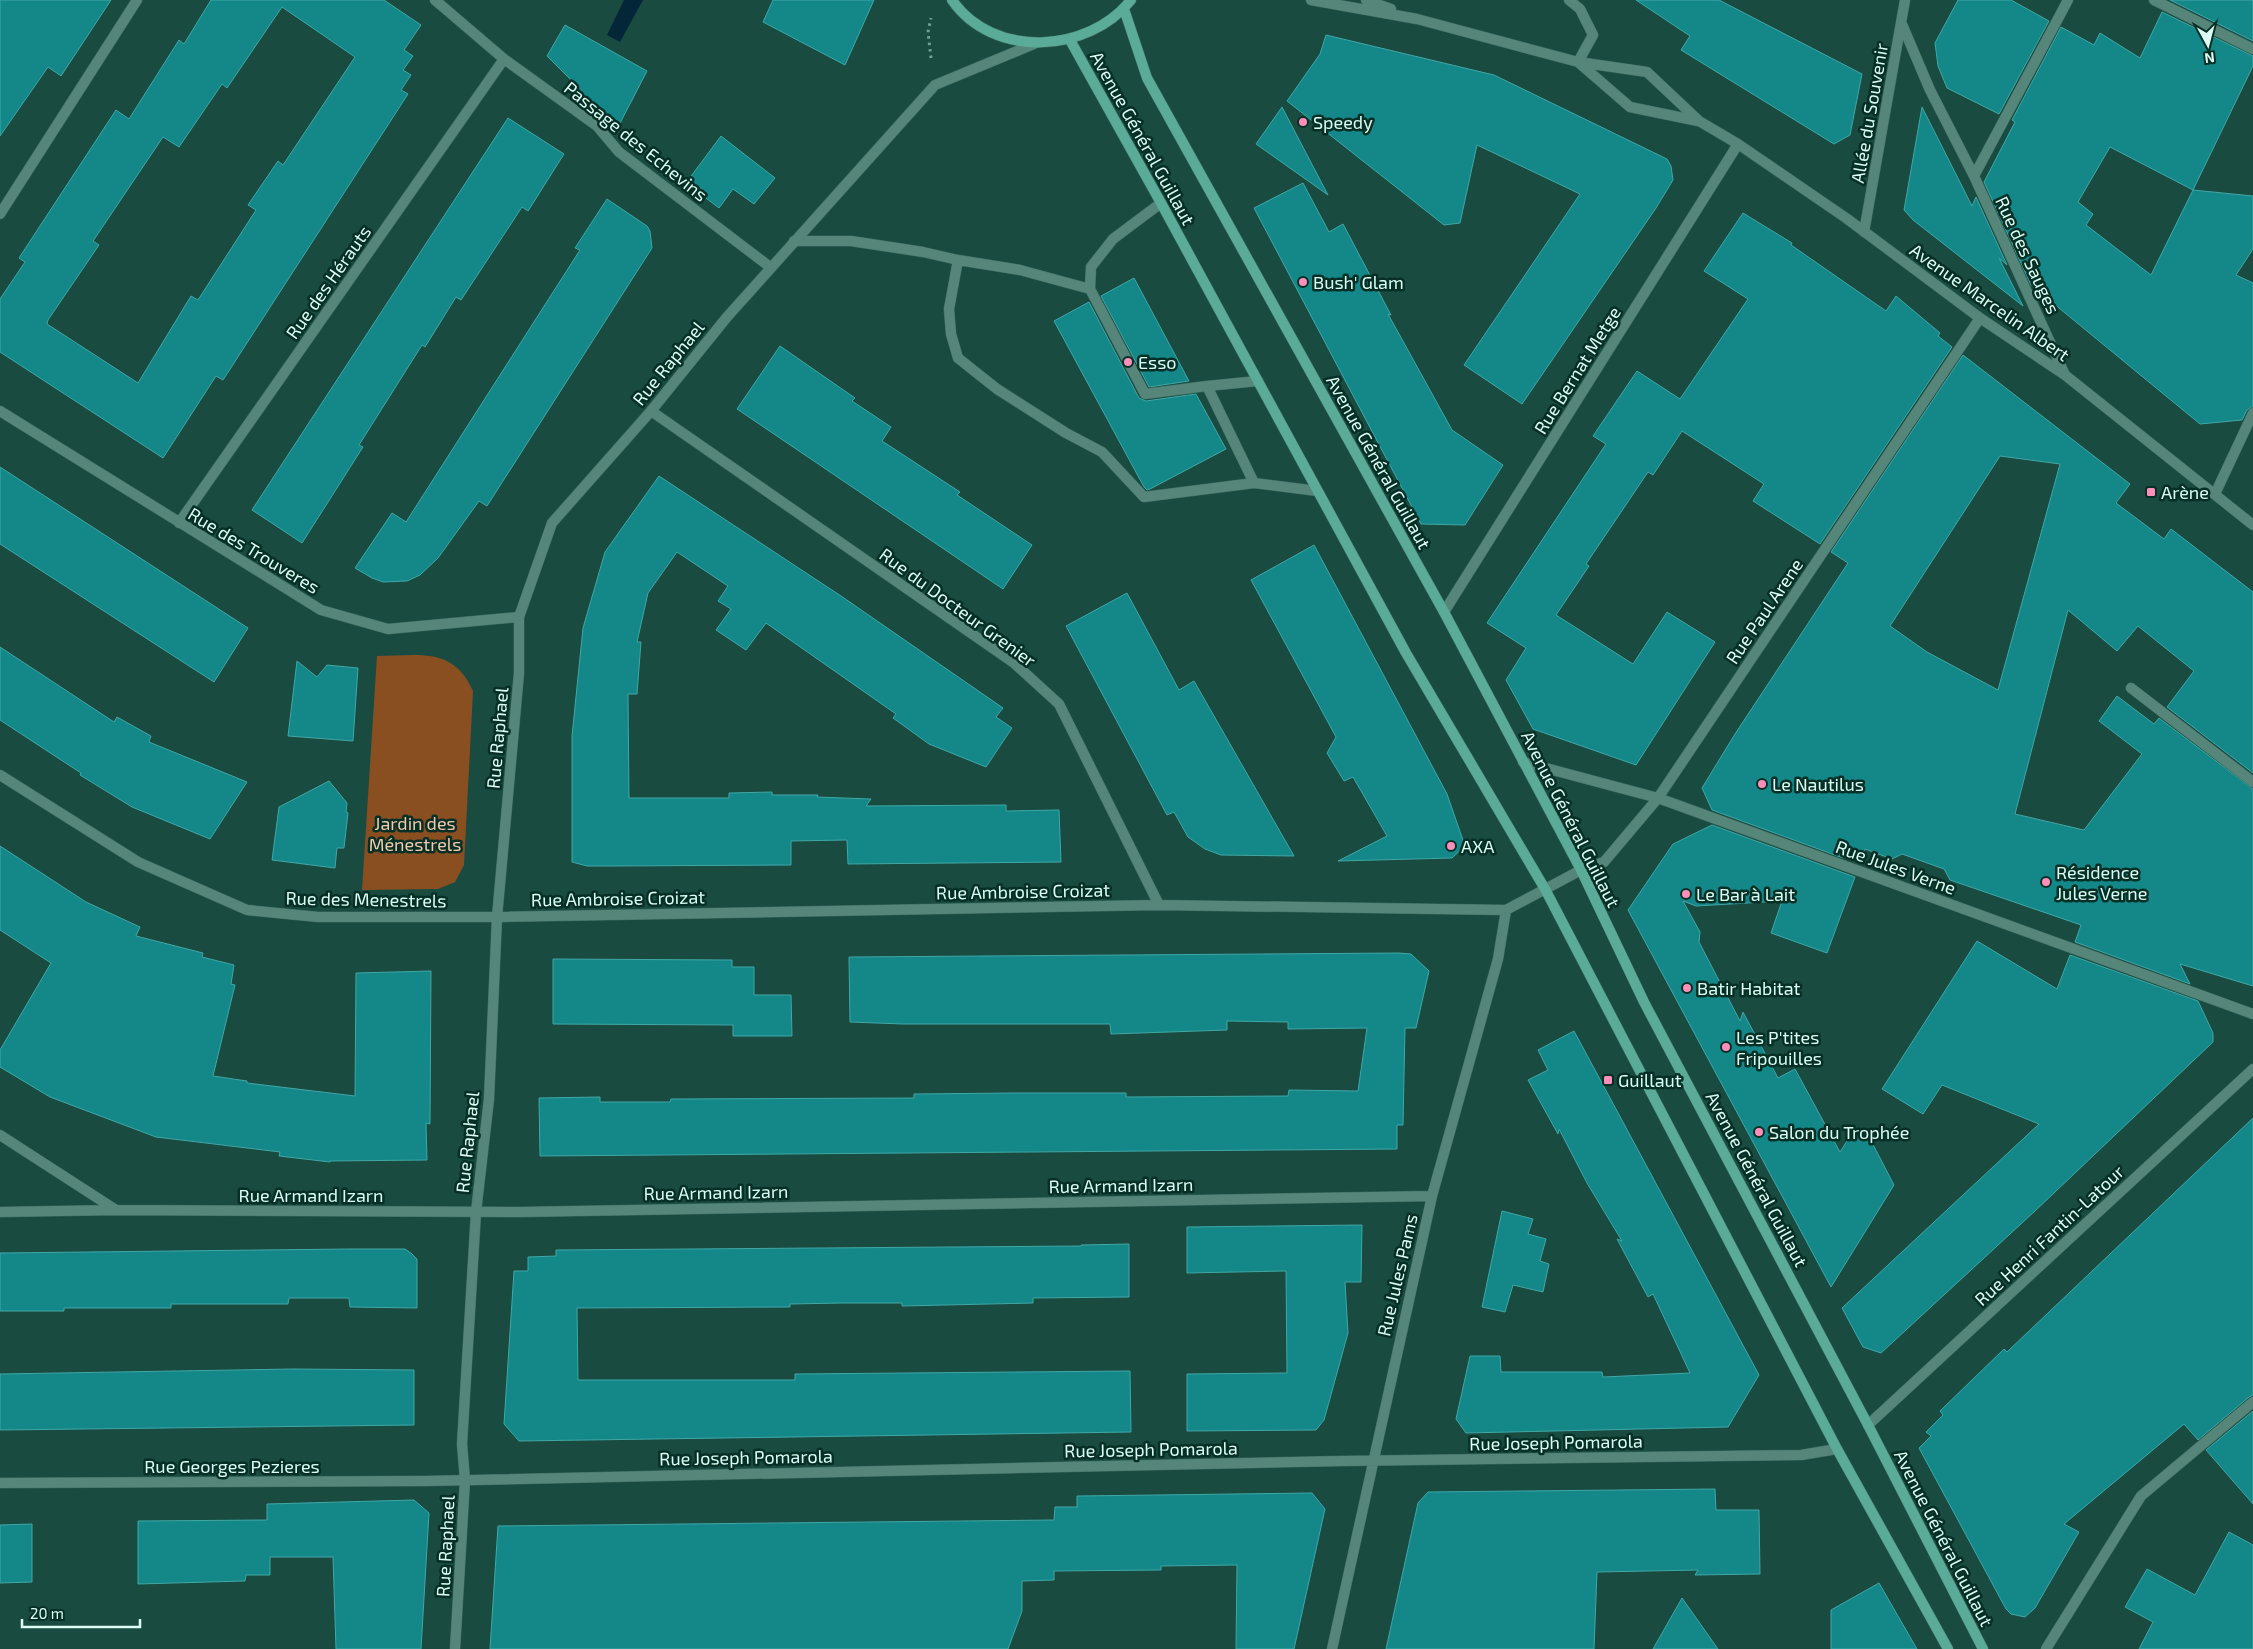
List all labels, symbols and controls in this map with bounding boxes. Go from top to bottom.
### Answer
north arrow [2183,20,2233,70]
street label: Allée du Souvenir [1846,41,1892,185]
street label: Avenue Général Guillaut [1086,47,1200,229]
text: N [2204,49,2216,67]
street label: Passage des Echevins [560,76,712,206]
place label: Speedy [1313,111,1373,133]
marker: Speedy [1297,116,1309,128]
street label: Rue des Sauges [1991,193,2065,317]
street label: Rue des Hérauts [281,221,375,343]
street label: Avenue Marcelin Albert [1906,239,2074,365]
place label: Bush' Glam [1313,271,1404,293]
marker: Bush' Glam [1297,276,1309,288]
street label: Rue Bernat Metge [1529,302,1625,438]
street label: Rue Raphael [627,316,709,410]
place label: Esso [1138,351,1177,373]
marker: Esso [1122,356,1134,368]
street label: Avenue Général Guillaut [1322,371,1436,553]
place label: Arène [2161,481,2209,503]
marker: Arène [2145,486,2157,498]
street label: Rue des Trouveres [185,502,323,598]
street label: Rue du Docteur Grenier [875,543,1041,671]
street label: Rue Paul Arene [1721,554,1807,668]
street label: Rue Raphael [482,686,512,790]
street label: Avenue Général Guillaut [1517,727,1625,911]
place label: Le Nautilus [1772,773,1864,795]
marker: Le Nautilus [1756,778,1768,790]
park label: Jardin des Ménestrels [369,812,461,855]
place label: AXA [1461,835,1495,857]
street label: Rue Jules Verne [1833,835,1959,899]
marker: AXA [1445,840,1457,852]
place label: Résidence Jules Verne [2056,861,2147,904]
marker: Résidence Jules Verne [2040,876,2052,888]
street label: Rue Ambroise Croizat [936,878,1110,904]
place label: Le Bar à Lait [1696,883,1795,905]
street label: Rue Ambroise Croizat [531,885,705,911]
street label: Rue des Menestrels [285,887,447,911]
marker: Le Bar à Lait [1680,888,1692,900]
place label: Batir Habitat [1697,977,1801,999]
marker: Batir Habitat [1681,982,1693,994]
place label: Les P'tites Fripouilles [1736,1026,1822,1069]
marker: Les P'tites Fripouilles [1720,1041,1732,1053]
place label: Guillaut [1618,1069,1682,1091]
marker: Guillaut [1602,1074,1614,1086]
street label: Avenue Général Guillaut [1701,1088,1813,1270]
street label: Rue Raphael [451,1090,483,1194]
place label: Salon du Trophée [1769,1121,1909,1143]
marker: Salon du Trophée [1753,1126,1765,1138]
street label: Rue Henri Fantin-Latour [1970,1160,2128,1310]
street label: Rue Armand Izarn [1048,1173,1194,1197]
street label: Rue Armand Izarn [643,1180,789,1204]
street label: Rue Armand Izarn [239,1184,383,1206]
street label: Rue Jules Pams [1372,1212,1422,1338]
street label: Rue Joseph Pomarola [1469,1429,1643,1455]
street label: Rue Joseph Pomarola [1064,1436,1238,1462]
street label: Rue Joseph Pomarola [659,1444,833,1470]
street label: Avenue Général Guillaut [1890,1446,1998,1630]
street label: Rue Georges Pezieres [144,1455,320,1477]
street label: Rue Raphael [431,1494,459,1597]
scale bar [22,1596,140,1628]
text: 20 m [30,1604,64,1622]

